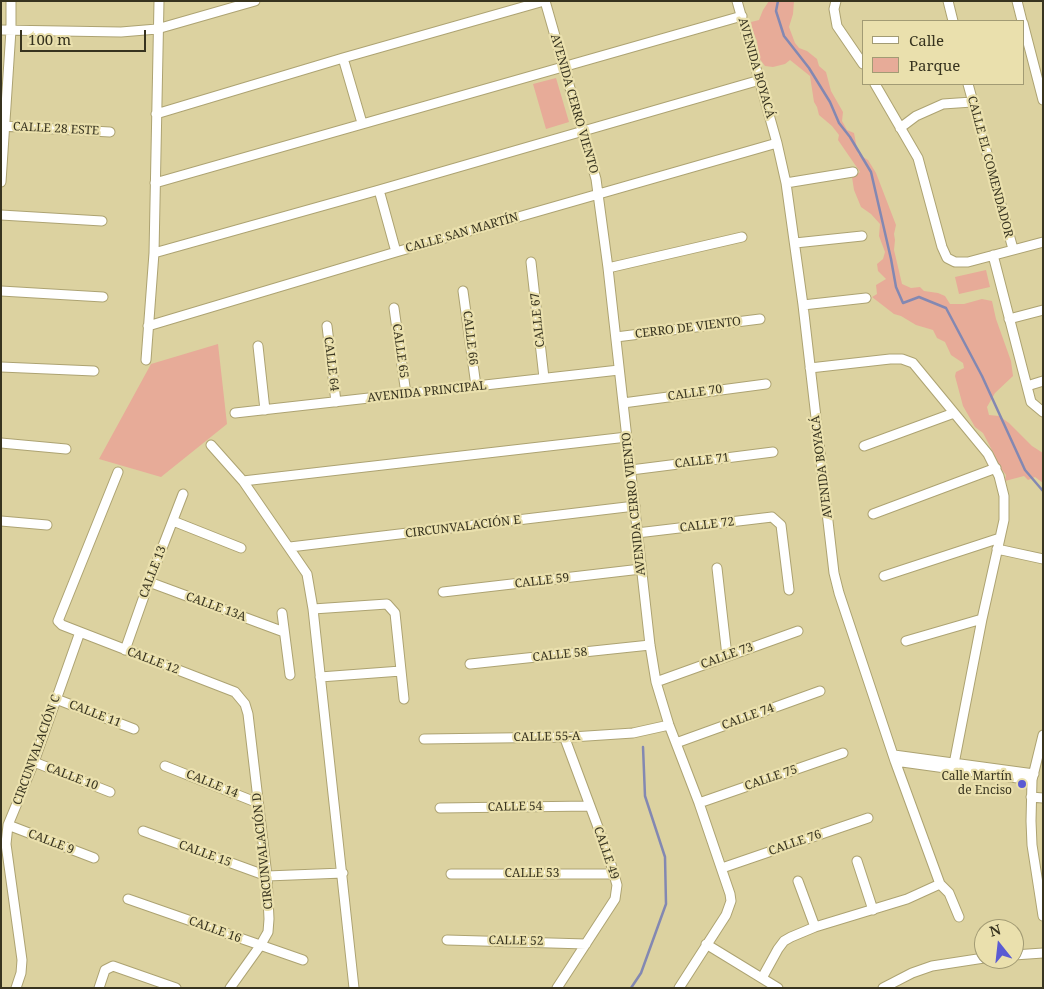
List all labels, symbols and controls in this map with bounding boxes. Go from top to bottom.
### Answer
street label: AVENIDA BOYACÁ [735,16,777,120]
scale bar [22,20,149,52]
legend [862,20,1024,85]
text: 100 m [28,29,71,49]
text: Calle [909,30,944,50]
street label: AVENIDA CERRO VIENTO [547,33,601,175]
text: Parque [909,55,960,75]
street label: CALLE EL COMENDADOR [964,95,1016,239]
street label: CALLE 28 ESTE [12,120,100,138]
street label: CALLE SAN MARTÍN [404,210,520,256]
street label: CALLE 67 [528,292,548,348]
street label: CALLE 66 [460,310,480,366]
street label: CERRO DE VIENTO [634,314,742,342]
street label: CALLE 65 [389,323,411,379]
street label: CALLE 64 [321,336,341,392]
street label: AVENIDA PRINCIPAL [367,379,487,405]
street label: CALLE 70 [667,382,723,404]
street label: AVENIDA BOYACÁ [809,415,835,519]
street label: AVENIDA CERRO VIENTO [619,432,649,576]
street label: CALLE 71 [674,451,730,471]
street label: CIRCUNVALACIÓN E [404,513,522,541]
street label: CALLE 72 [679,515,735,535]
street label: CALLE 13 [136,544,170,600]
street label: CALLE 59 [514,571,570,591]
street label: CALLE 13A [184,589,248,625]
street label: CALLE 73 [699,640,755,672]
street label: CALLE 12 [125,644,181,678]
street label: CALLE 58 [532,645,588,665]
street label: CIRCUNVALACIÓN C [10,693,64,807]
street label: CALLE 11 [67,697,123,731]
street label: CALLE 74 [720,701,776,733]
street label: CALLE 55-A [513,729,581,745]
street label: CALLE 10 [44,760,100,794]
street label: CALLE 75 [743,762,799,794]
street label: CALLE 14 [184,767,240,801]
place label: Calle Martín de Enciso [941,770,1012,798]
marker: Calle Martín de Enciso [1016,778,1028,790]
street label: CIRCUNVALACIÓN D [250,792,276,910]
street label: CALLE 54 [487,799,543,815]
street label: CALLE 49 [590,825,622,881]
street label: CALLE 9 [26,827,76,857]
street label: CALLE 76 [767,827,823,859]
street label: CALLE 15 [177,838,233,870]
street label: CALLE 53 [505,867,559,881]
street label: CALLE 16 [187,914,243,946]
north arrow [974,919,1024,969]
text: N [987,919,1003,941]
street label: CALLE 52 [488,933,544,949]

